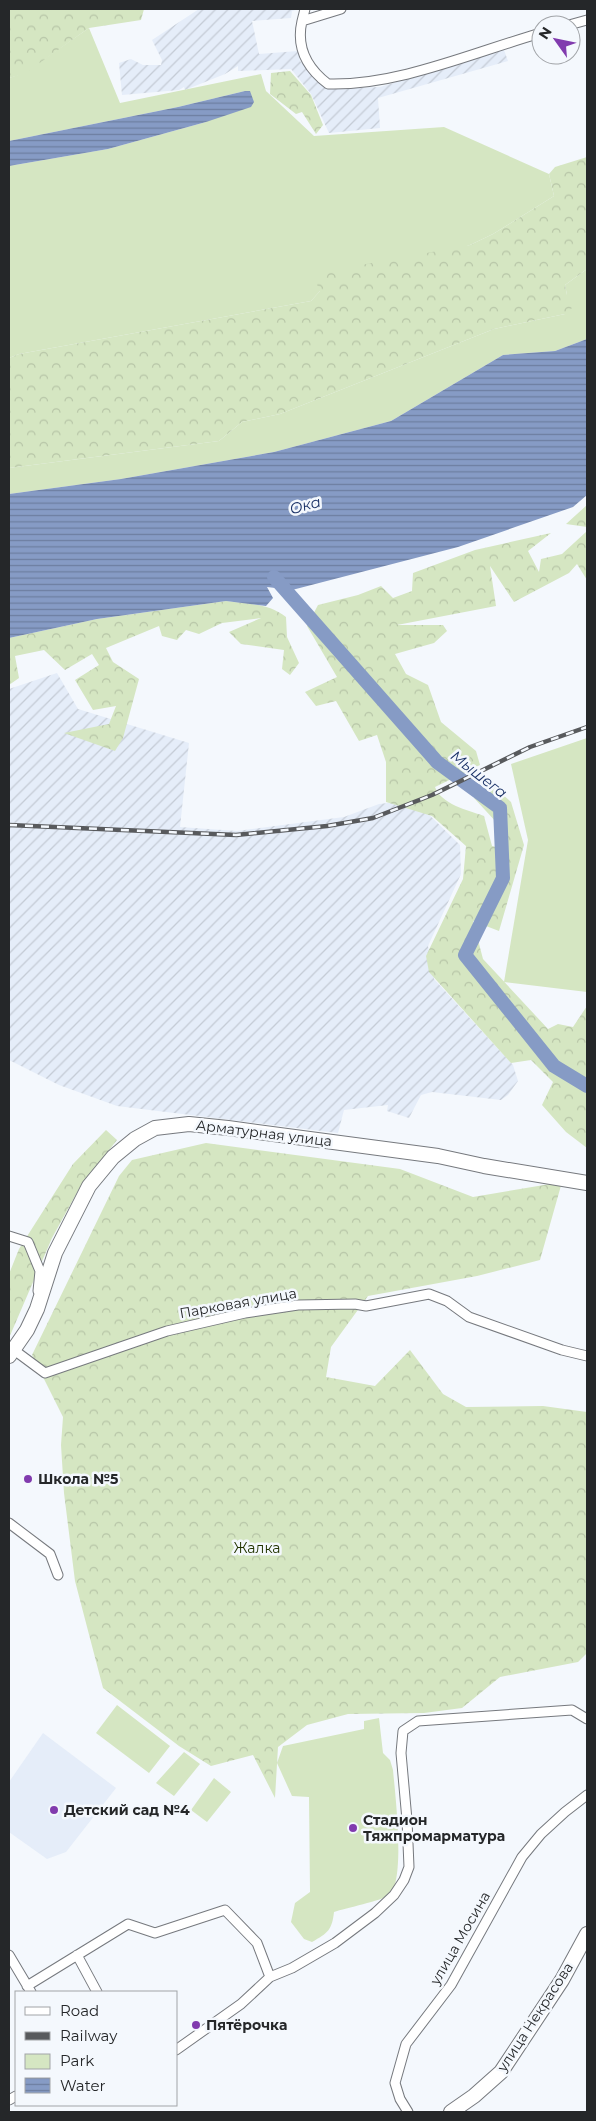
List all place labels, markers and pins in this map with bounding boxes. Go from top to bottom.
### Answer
place label: Школа №5 [38,1470,118,1488]
marker: Школа №5 [22,1473,34,1485]
place label: Детский сад №4 [64,1801,190,1819]
marker: Детский сад №4 [48,1804,60,1816]
place label: Стадион Тяжпромарматура [363,1811,505,1845]
marker: Стадион Тяжпромарматура [347,1822,359,1834]
place label: Пятёрочка [206,2016,287,2034]
marker: Пятёрочка [190,2019,202,2031]

